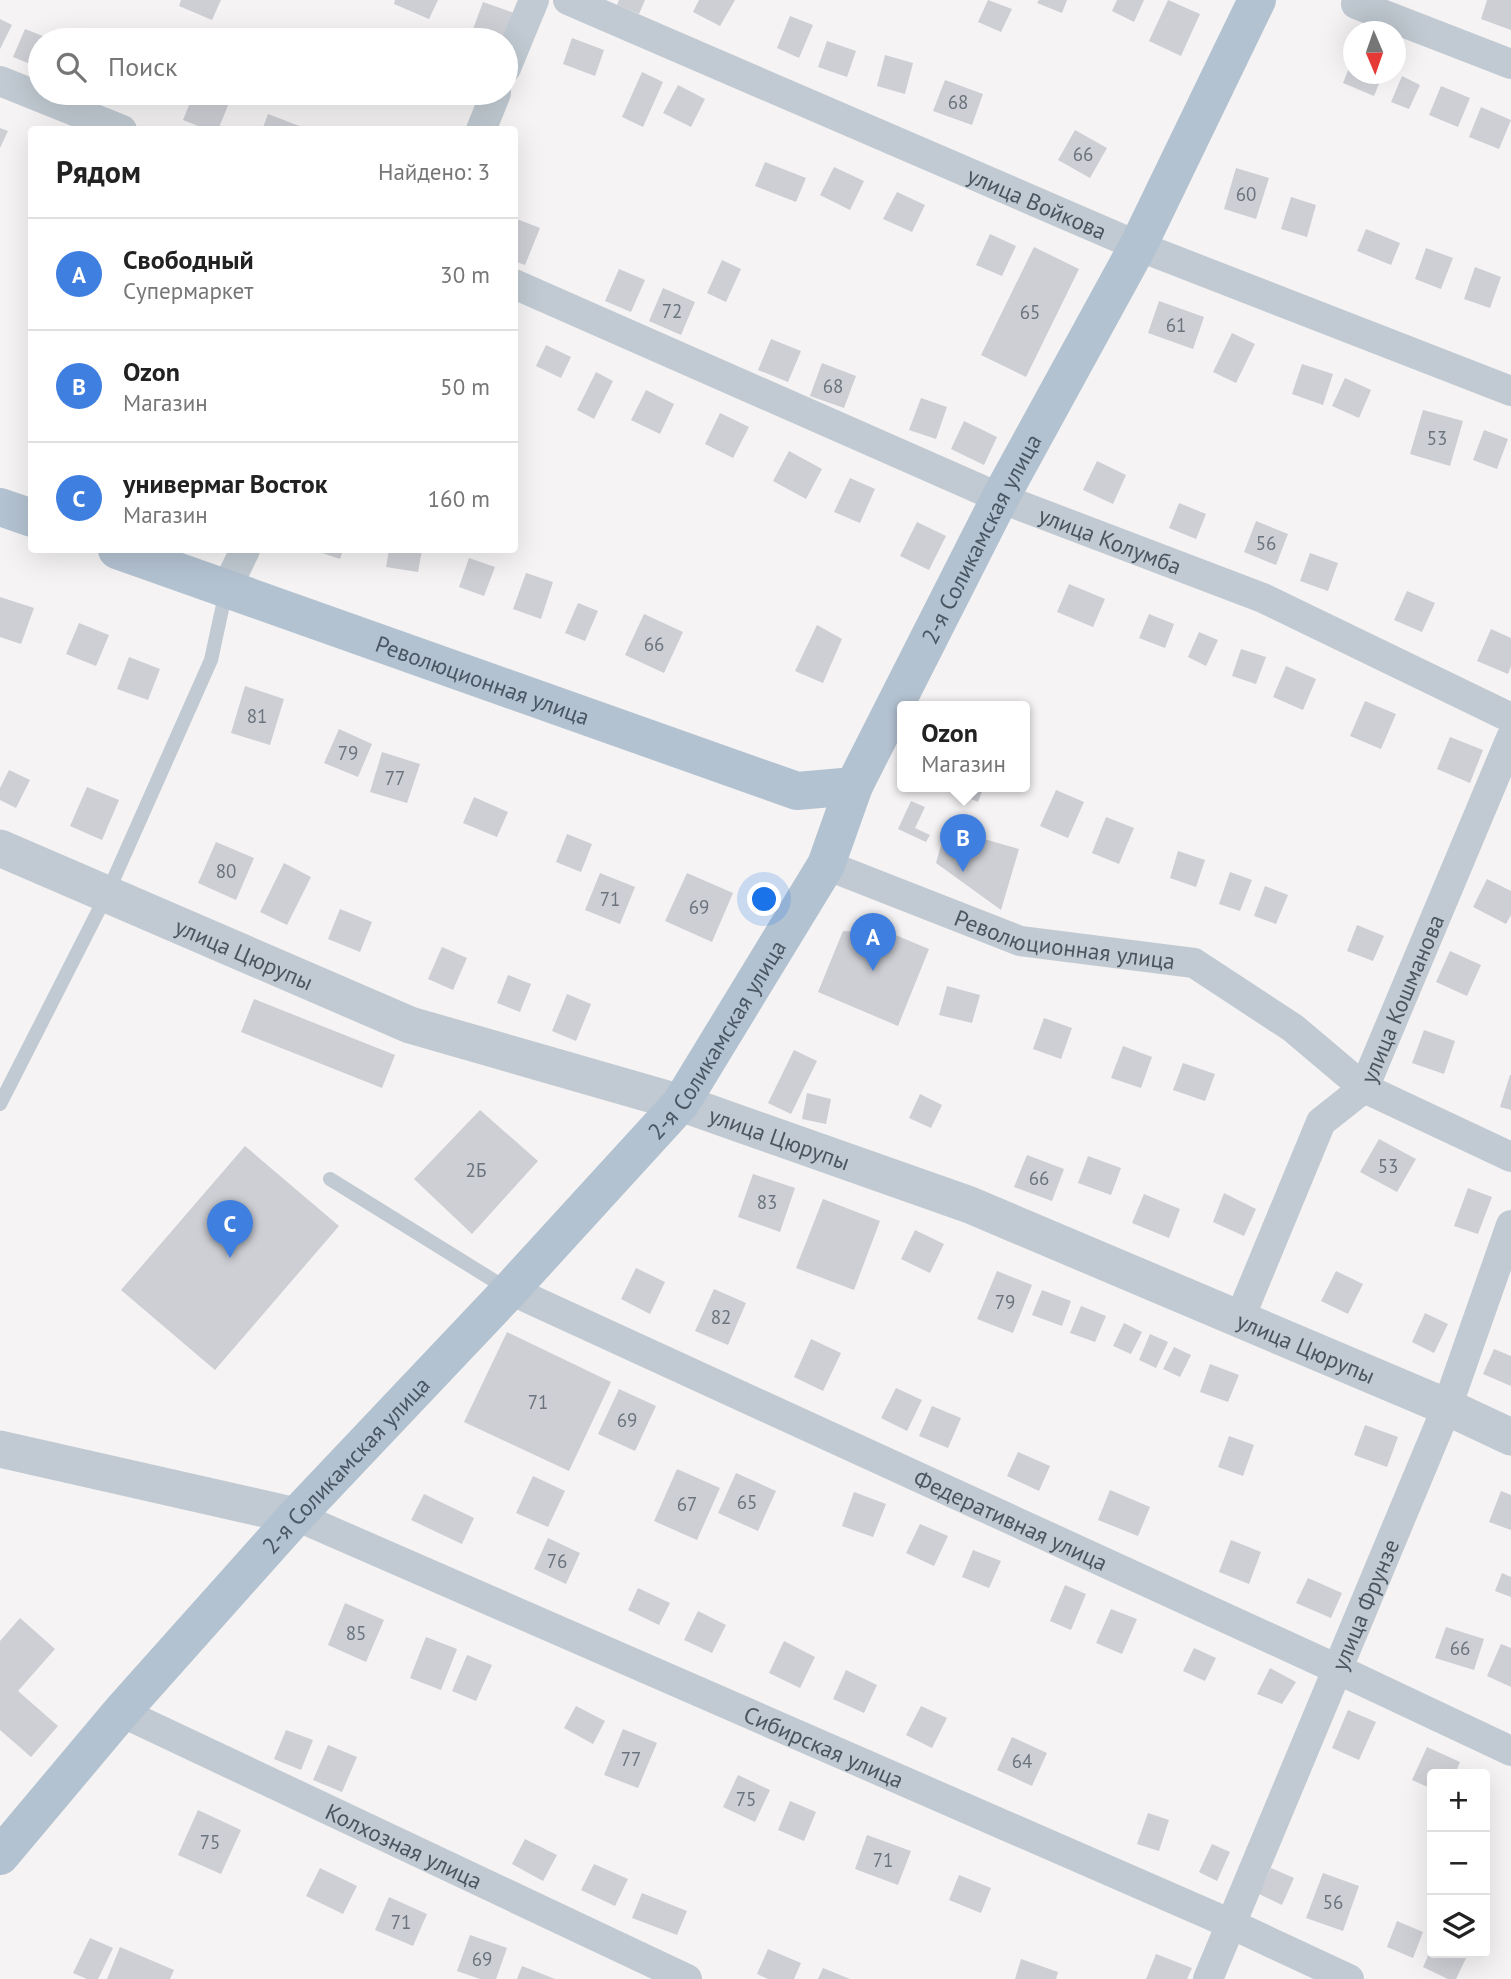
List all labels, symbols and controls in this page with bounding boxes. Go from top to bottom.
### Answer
north arrow [1343,21,1406,84]
search box [28,28,518,105]
icon: search [52,48,90,86]
text: Поиск [108,50,177,83]
house number: 68 [948,90,968,114]
house number: 66 [1073,142,1093,166]
text: Рядом [56,152,141,191]
text: Найдено: 3 [378,157,490,186]
street label: улица Войкова [963,160,1111,245]
house number: 60 [1236,182,1256,206]
text: Свободный [123,243,254,276]
text: A [72,260,86,289]
text: 30 m [440,260,490,289]
text: Супермаркет [123,276,253,305]
house number: 72 [662,299,682,323]
house number: 65 [1020,300,1040,324]
house number: 61 [1166,313,1186,337]
text: Ozon [123,355,180,388]
text: B [72,372,86,401]
text: 50 m [440,372,490,401]
house number: 68 [823,374,843,398]
text: Магазин [123,388,208,417]
house number: 53 [1427,426,1447,450]
street label: 2-я Соликамская улица [914,429,1047,648]
text: универмаг Восток [123,467,327,500]
text: C [73,484,85,513]
text: 160 m [428,484,490,513]
text: Магазин [123,500,208,529]
street label: улица Колумба [1035,500,1186,580]
house number: 56 [1256,531,1276,555]
street label: Революционная улица [372,628,594,731]
house number: 66 [644,632,664,656]
popup [897,701,1030,792]
house number: 81 [247,704,267,728]
text: Ozon [921,716,978,749]
house number: 79 [338,741,358,765]
text: Магазин [921,749,1006,778]
house number: 77 [385,766,405,790]
pin: B [940,814,986,872]
house number: 80 [216,859,236,883]
your location [747,882,781,916]
house number: 71 [600,887,620,911]
house number: 69 [689,895,709,919]
street label: Революционная улица [951,902,1177,975]
street label: улица Кошманова [1353,910,1450,1087]
street label: улица Цюрупы [171,911,318,996]
pin: A [850,913,896,971]
street label: 2-я Соликамская улица [641,934,792,1145]
street label: улица Цюрупы [705,1100,854,1176]
house number: 53 [1378,1154,1398,1178]
house number: 2Б [466,1158,486,1182]
house number: 66 [1029,1166,1049,1190]
house number: 83 [757,1190,777,1214]
pin: C [207,1200,253,1258]
house number: 79 [995,1290,1015,1314]
house number: 82 [711,1305,731,1329]
street label: улица Цюрупы [1233,1305,1380,1389]
street label: 2-я Соликамская улица [255,1370,435,1559]
house number: 71 [528,1390,548,1414]
house number: 69 [617,1408,637,1432]
street label: Федеративная улица [909,1463,1112,1576]
house number: 65 [737,1490,757,1514]
house number: 67 [677,1492,697,1516]
street label: улица Фрунзе [1324,1534,1405,1674]
house number: 76 [547,1549,567,1573]
house number: 85 [346,1621,366,1645]
house number: 66 [1450,1636,1470,1660]
street label: Сибирская улица [740,1699,908,1794]
house number: 77 [621,1747,641,1771]
house number: 64 [1012,1749,1032,1773]
map controls [1427,1769,1490,1958]
button: + [1427,1769,1490,1832]
house number: 75 [736,1787,756,1811]
street label: Колхозная улица [321,1796,487,1895]
house number: 75 [200,1830,220,1854]
button: − [1427,1832,1490,1895]
house number: 71 [873,1848,893,1872]
house number: 56 [1323,1890,1343,1914]
button: layers [1427,1895,1490,1958]
house number: 71 [391,1910,411,1934]
house number: 69 [472,1947,492,1971]

